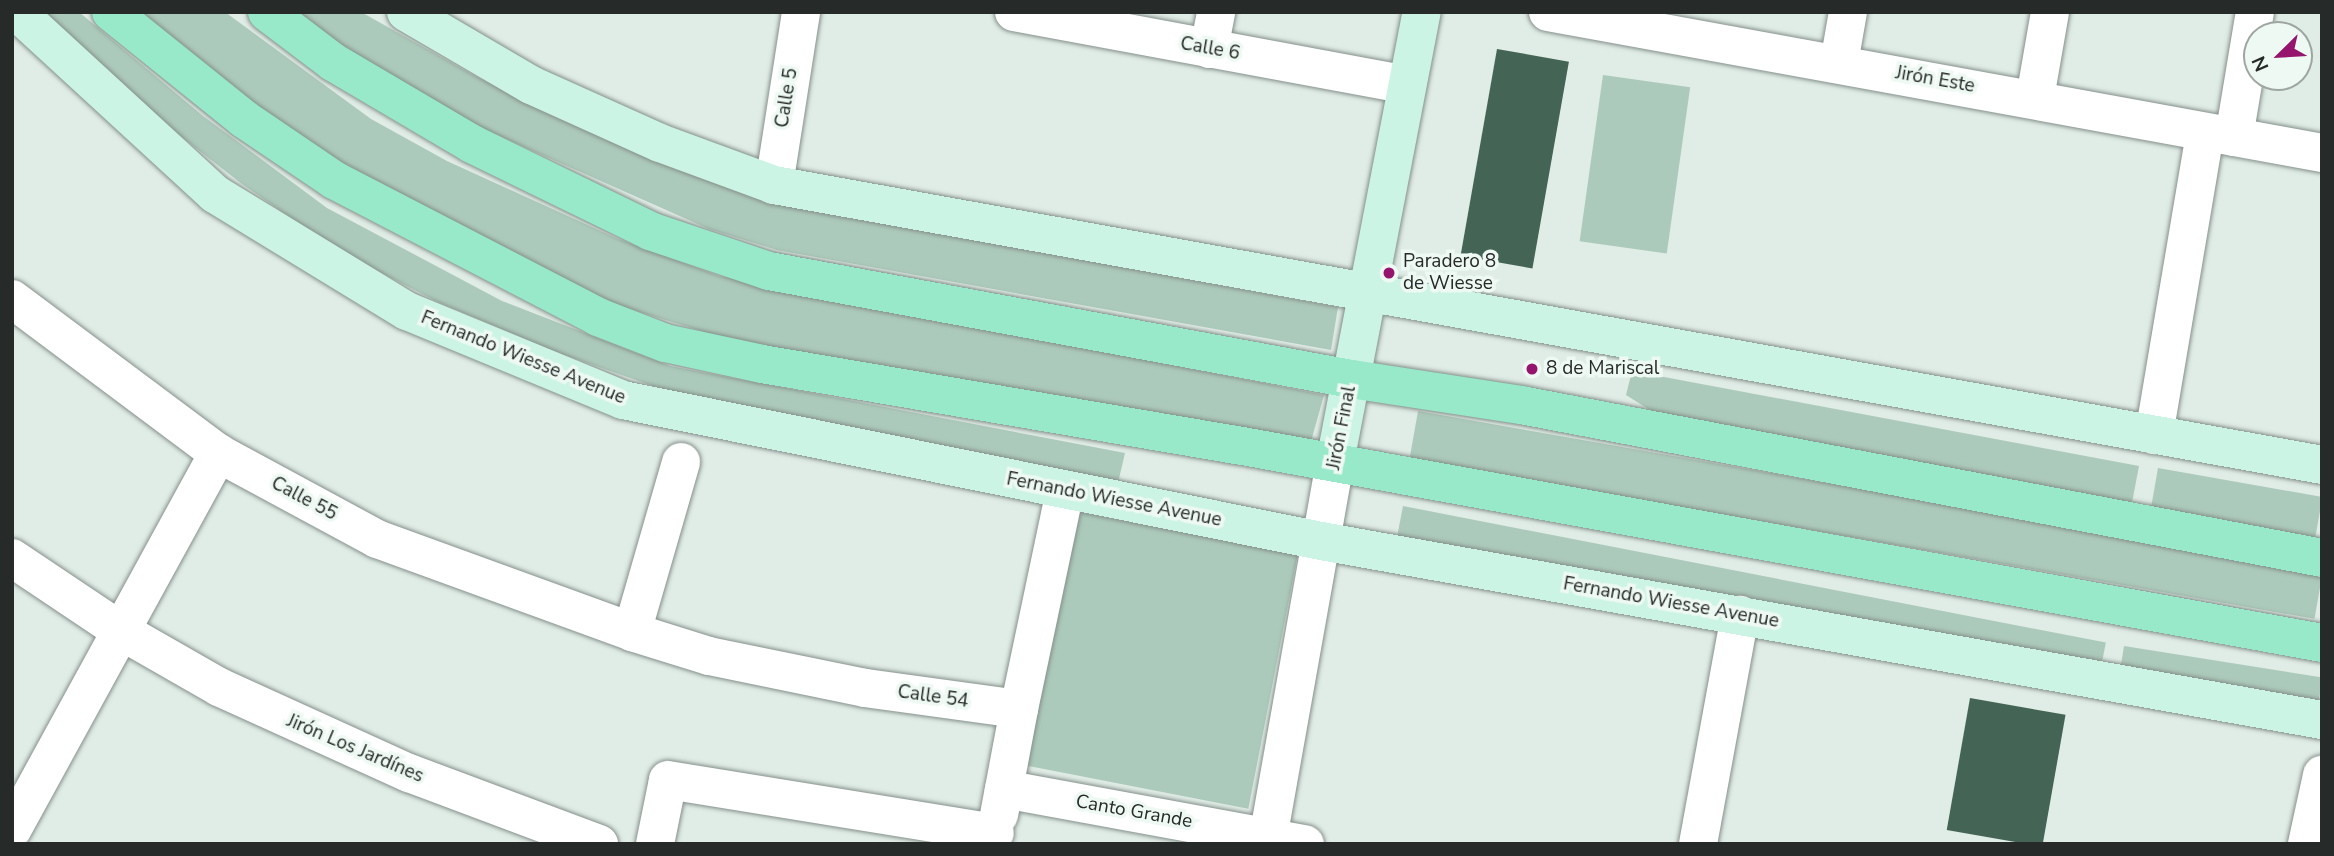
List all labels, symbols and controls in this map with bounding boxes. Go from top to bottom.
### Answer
north arrow [2243,21,2313,91]
street label: Calle 6 [1178,33,1242,65]
text: N [2246,52,2275,76]
street label: Jirón Este [1894,62,1976,98]
street label: Calle 5 [771,67,803,129]
place label: Paradero 8 de Wiesse [1403,251,1496,295]
marker: Paradero 8 de Wiesse [1381,265,1397,281]
street label: Fernando Wiesse Avenue [417,307,629,409]
place label: 8 de Mariscal [1546,358,1659,380]
marker: 8 de Mariscal [1524,361,1540,377]
street label: Jirón Final [1323,384,1361,472]
street label: Fernando Wiesse Avenue [1005,468,1223,532]
street label: Calle 55 [267,472,341,526]
street label: Fernando Wiesse Avenue [1561,573,1781,633]
street label: Calle 54 [896,681,970,713]
street label: Jirón Los Jardínes [283,710,427,788]
street label: Canto Grande [1074,791,1194,833]

